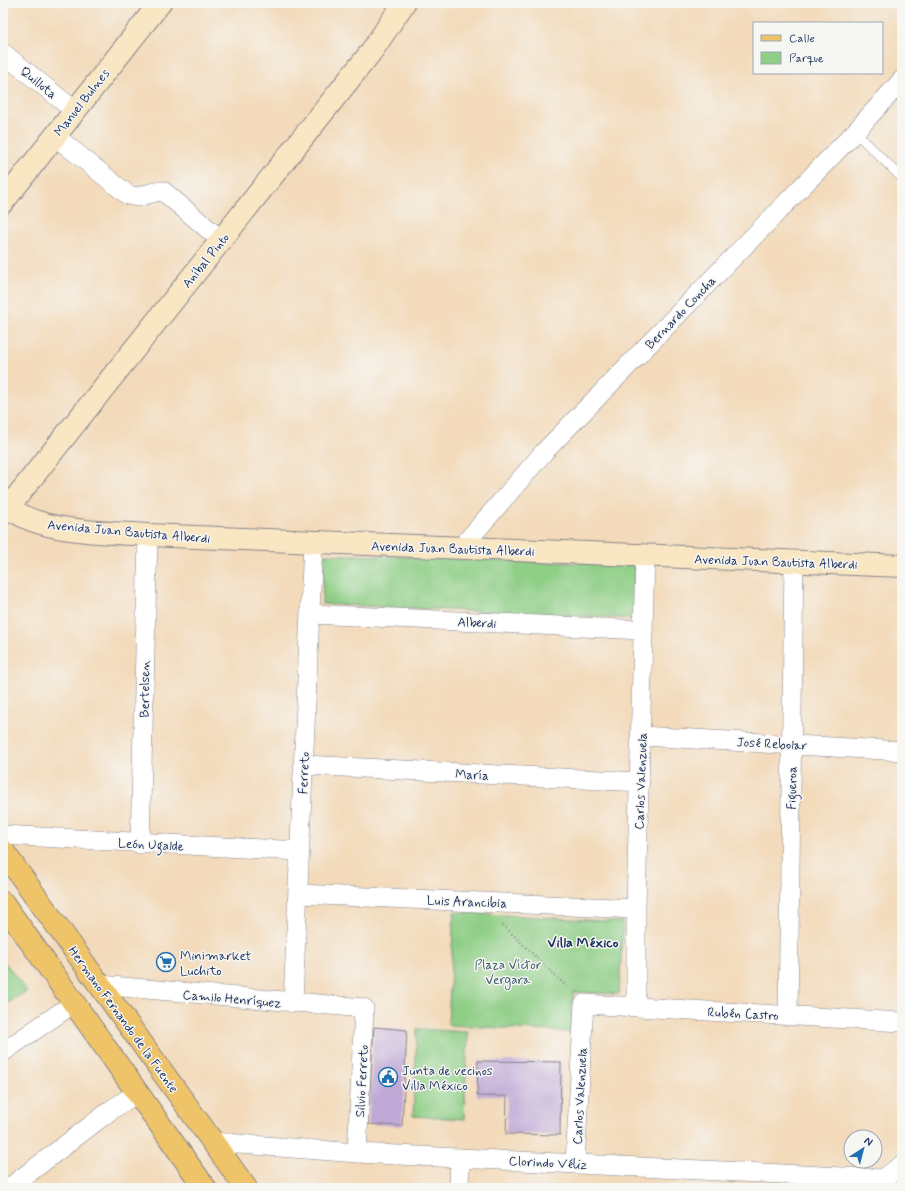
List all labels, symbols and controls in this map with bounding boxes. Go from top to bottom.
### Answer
legend [753,22,883,74]
text: Calle [789,31,815,47]
text: Parque [789,51,824,67]
street label: Quillota [16,63,60,103]
street label: Manuel Bulnes [50,65,114,140]
street label: Aníbal Pinto [179,230,233,292]
street label: Bernardo Concha [642,273,721,353]
street label: Avenida Juan Bautista Alberdi [47,517,211,548]
street label: Avenida Juan Bautista Alberdi [371,538,535,561]
street label: Avenida Juan Bautista Alberdi [694,551,858,574]
street label: Alberdi [457,614,497,633]
street label: Bertelsen [137,660,154,718]
street label: Carlos Valenzuela [631,732,652,830]
street label: José Rebolar [736,734,808,755]
street label: Ferreto [295,751,314,795]
street label: María [455,766,490,785]
street label: Figueroa [784,766,803,810]
street label: León Ugalde [117,835,184,858]
street label: Luis Arancibia [427,893,508,912]
district label: Villa México [548,934,619,952]
street label: Hermano Fernando de la Fuente [64,943,182,1097]
place label: Minimarket Luchito [180,948,251,980]
supermarket icon: Minimarket Luchito [155,951,177,973]
park label: Plaza Víctor Vergara [475,957,542,990]
street label: Camilo Henríquez [182,987,282,1012]
street label: Rubén Castro [707,1004,779,1025]
street label: Silvio Ferreto [352,1044,373,1118]
street label: Carlos Valenzuela [569,1047,592,1145]
place label: Junta de vecinos Villa México [402,1063,493,1095]
public building icon: Junta de vecinos Villa México [377,1066,399,1088]
north arrow [843,1129,883,1169]
text: N [861,1134,875,1150]
street label: Clorindo Véliz [508,1153,588,1174]

